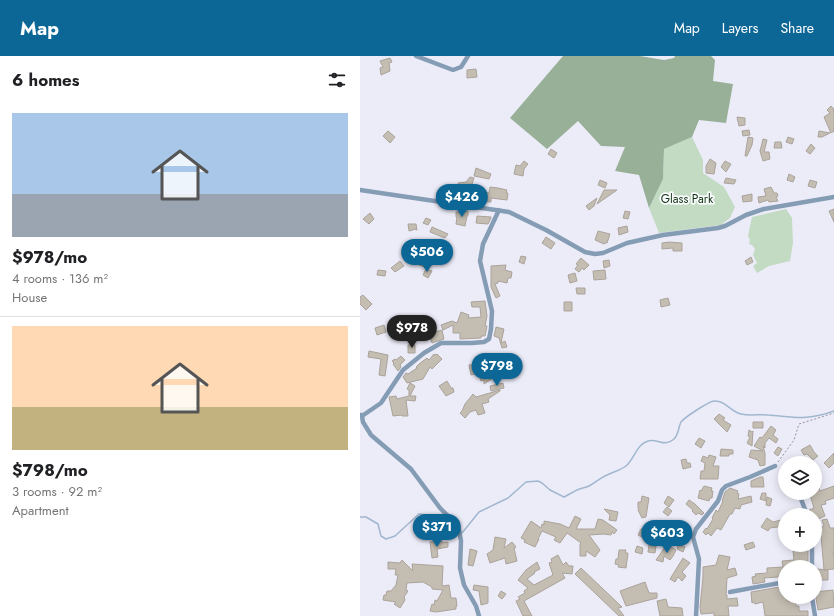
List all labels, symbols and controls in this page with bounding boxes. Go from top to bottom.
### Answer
text: Map [20,15,59,42]
text: Map [674,18,700,38]
text: Layers [722,18,758,38]
text: Share [780,18,814,38]
text: 6 homes [12,68,80,92]
icon: filters [326,69,348,91]
icon: home [144,139,216,211]
pin: $426 [438,184,486,218]
text: $426 [445,187,479,206]
park label: Glass Park [661,190,714,208]
pin: $506 [403,239,451,273]
text: $506 [410,242,444,261]
text: $978/mo [12,245,87,269]
text: 4 rooms · 136 m² [12,269,108,288]
text: House [12,288,47,307]
pin: $978 [388,315,436,349]
text: $978 [396,318,428,337]
icon: home [144,352,216,424]
pin: $798 [473,353,521,387]
text: $798 [481,356,513,375]
map controls [778,456,822,604]
button: layers [778,456,822,500]
text: $798/mo [12,458,88,482]
text: 3 rooms · 92 m² [12,482,102,501]
text: Apartment [12,501,69,520]
button: + [778,508,822,552]
pin: $371 [413,514,461,548]
text: $371 [422,517,452,536]
pin: $603 [643,520,691,554]
text: $603 [650,523,684,542]
button: − [778,560,822,604]

